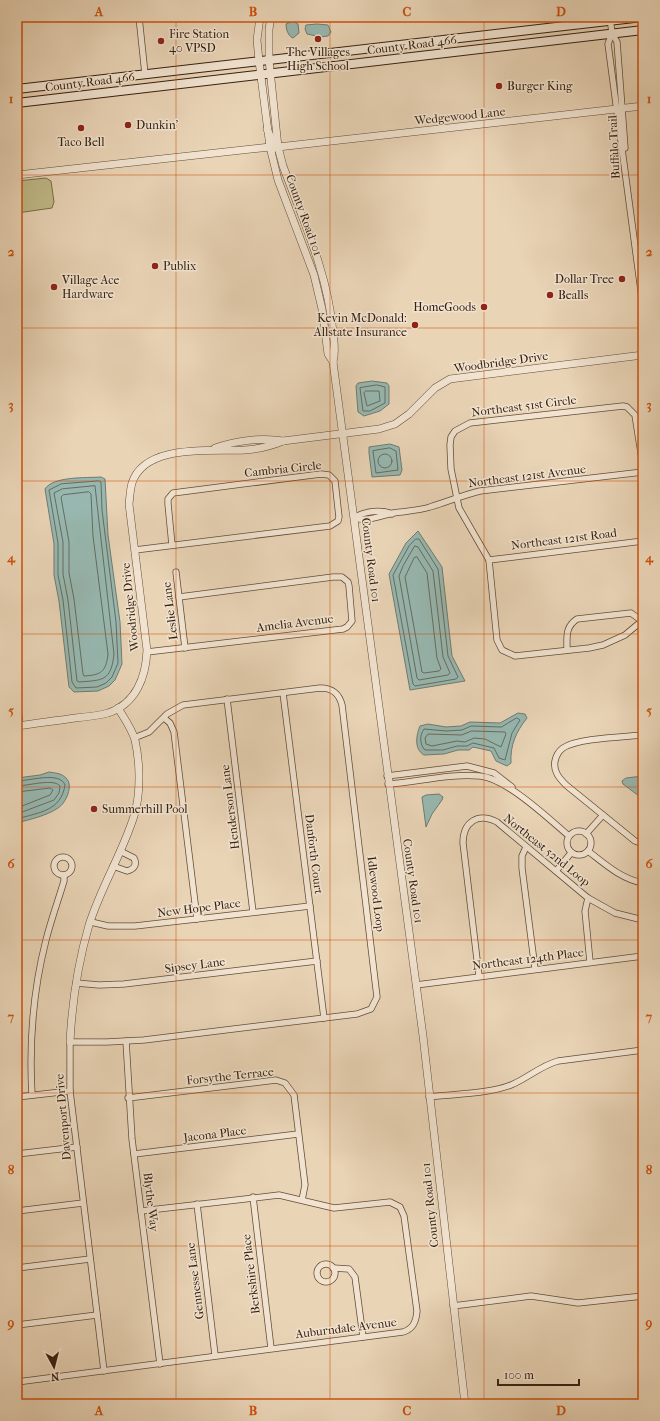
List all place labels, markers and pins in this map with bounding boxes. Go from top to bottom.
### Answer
place label: Fire Station 40 VPSD [169,27,229,55]
marker: The Villages High School [313,34,323,44]
marker: Fire Station 40 VPSD [156,36,166,46]
place label: The Villages High School [286,45,350,73]
place label: Burger King [507,79,573,93]
marker: Burger King [494,81,504,91]
place label: Dunkin' [136,118,179,132]
marker: Dunkin' [123,120,133,130]
marker: Taco Bell [76,123,86,133]
place label: Taco Bell [58,135,105,149]
place label: Publix [163,259,197,273]
marker: Publix [150,261,160,271]
place label: Dollar Tree [555,272,614,286]
place label: Village Ace Hardware [61,273,120,301]
marker: Dollar Tree [617,274,627,284]
marker: Village Ace Hardware [49,282,59,292]
place label: Bealls [558,288,589,302]
marker: Bealls [545,290,555,300]
place label: HomeGoods [413,300,477,314]
marker: HomeGoods [479,302,489,312]
place label: Kevin McDonald: Allstate Insurance [313,311,407,339]
marker: Kevin McDonald: Allstate Insurance [410,320,420,330]
place label: Summerhill Pool [102,802,188,816]
marker: Summerhill Pool [89,804,99,814]

